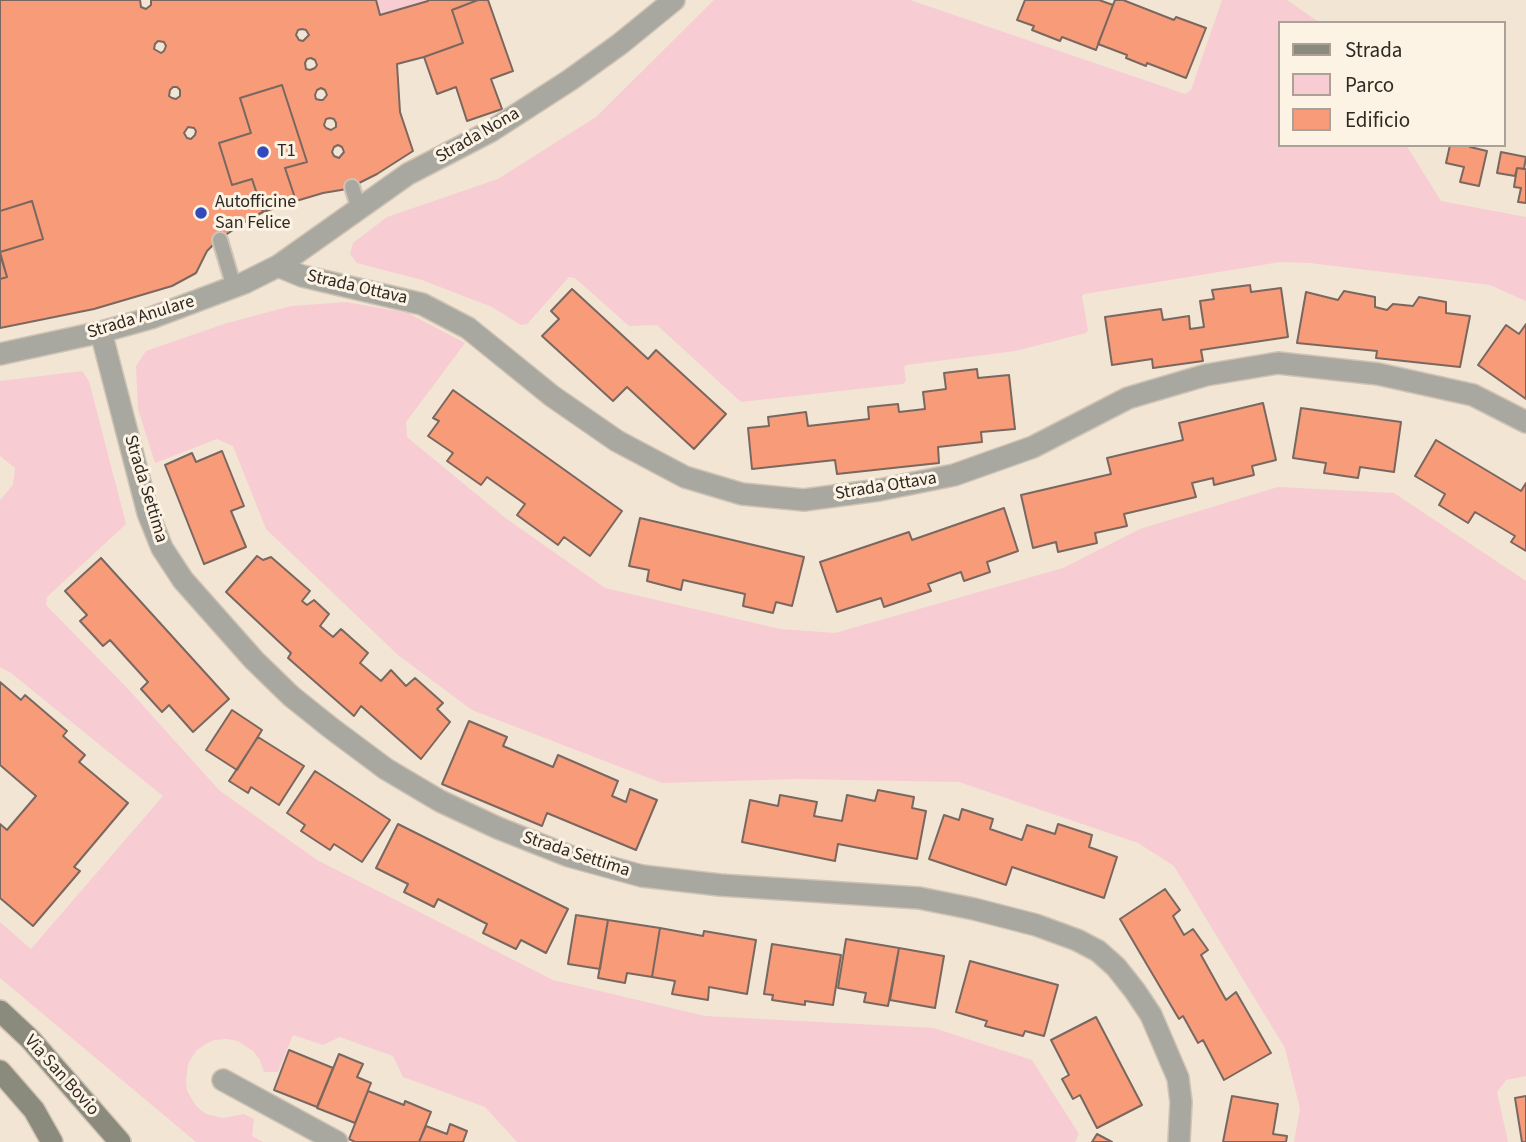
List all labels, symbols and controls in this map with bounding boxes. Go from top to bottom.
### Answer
legend [1278,21,1505,147]
text: Strada [1345,35,1402,65]
text: Parco [1345,70,1394,100]
street label: Strada Nona [432,103,524,169]
text: Edificio [1345,105,1410,135]
place label: T1 [277,141,296,163]
marker: T1 [255,144,271,160]
place label: Autofficine San Felice [215,192,296,234]
marker: Autofficine San Felice [193,205,209,221]
street label: Strada Ottava [305,266,409,310]
street label: Strada Anulare [85,291,197,345]
street label: Strada Settima [118,433,172,545]
street label: Strada Ottava [834,468,938,506]
street label: Strada Settima [520,828,632,882]
street label: Via San Bovio [19,1031,103,1121]

